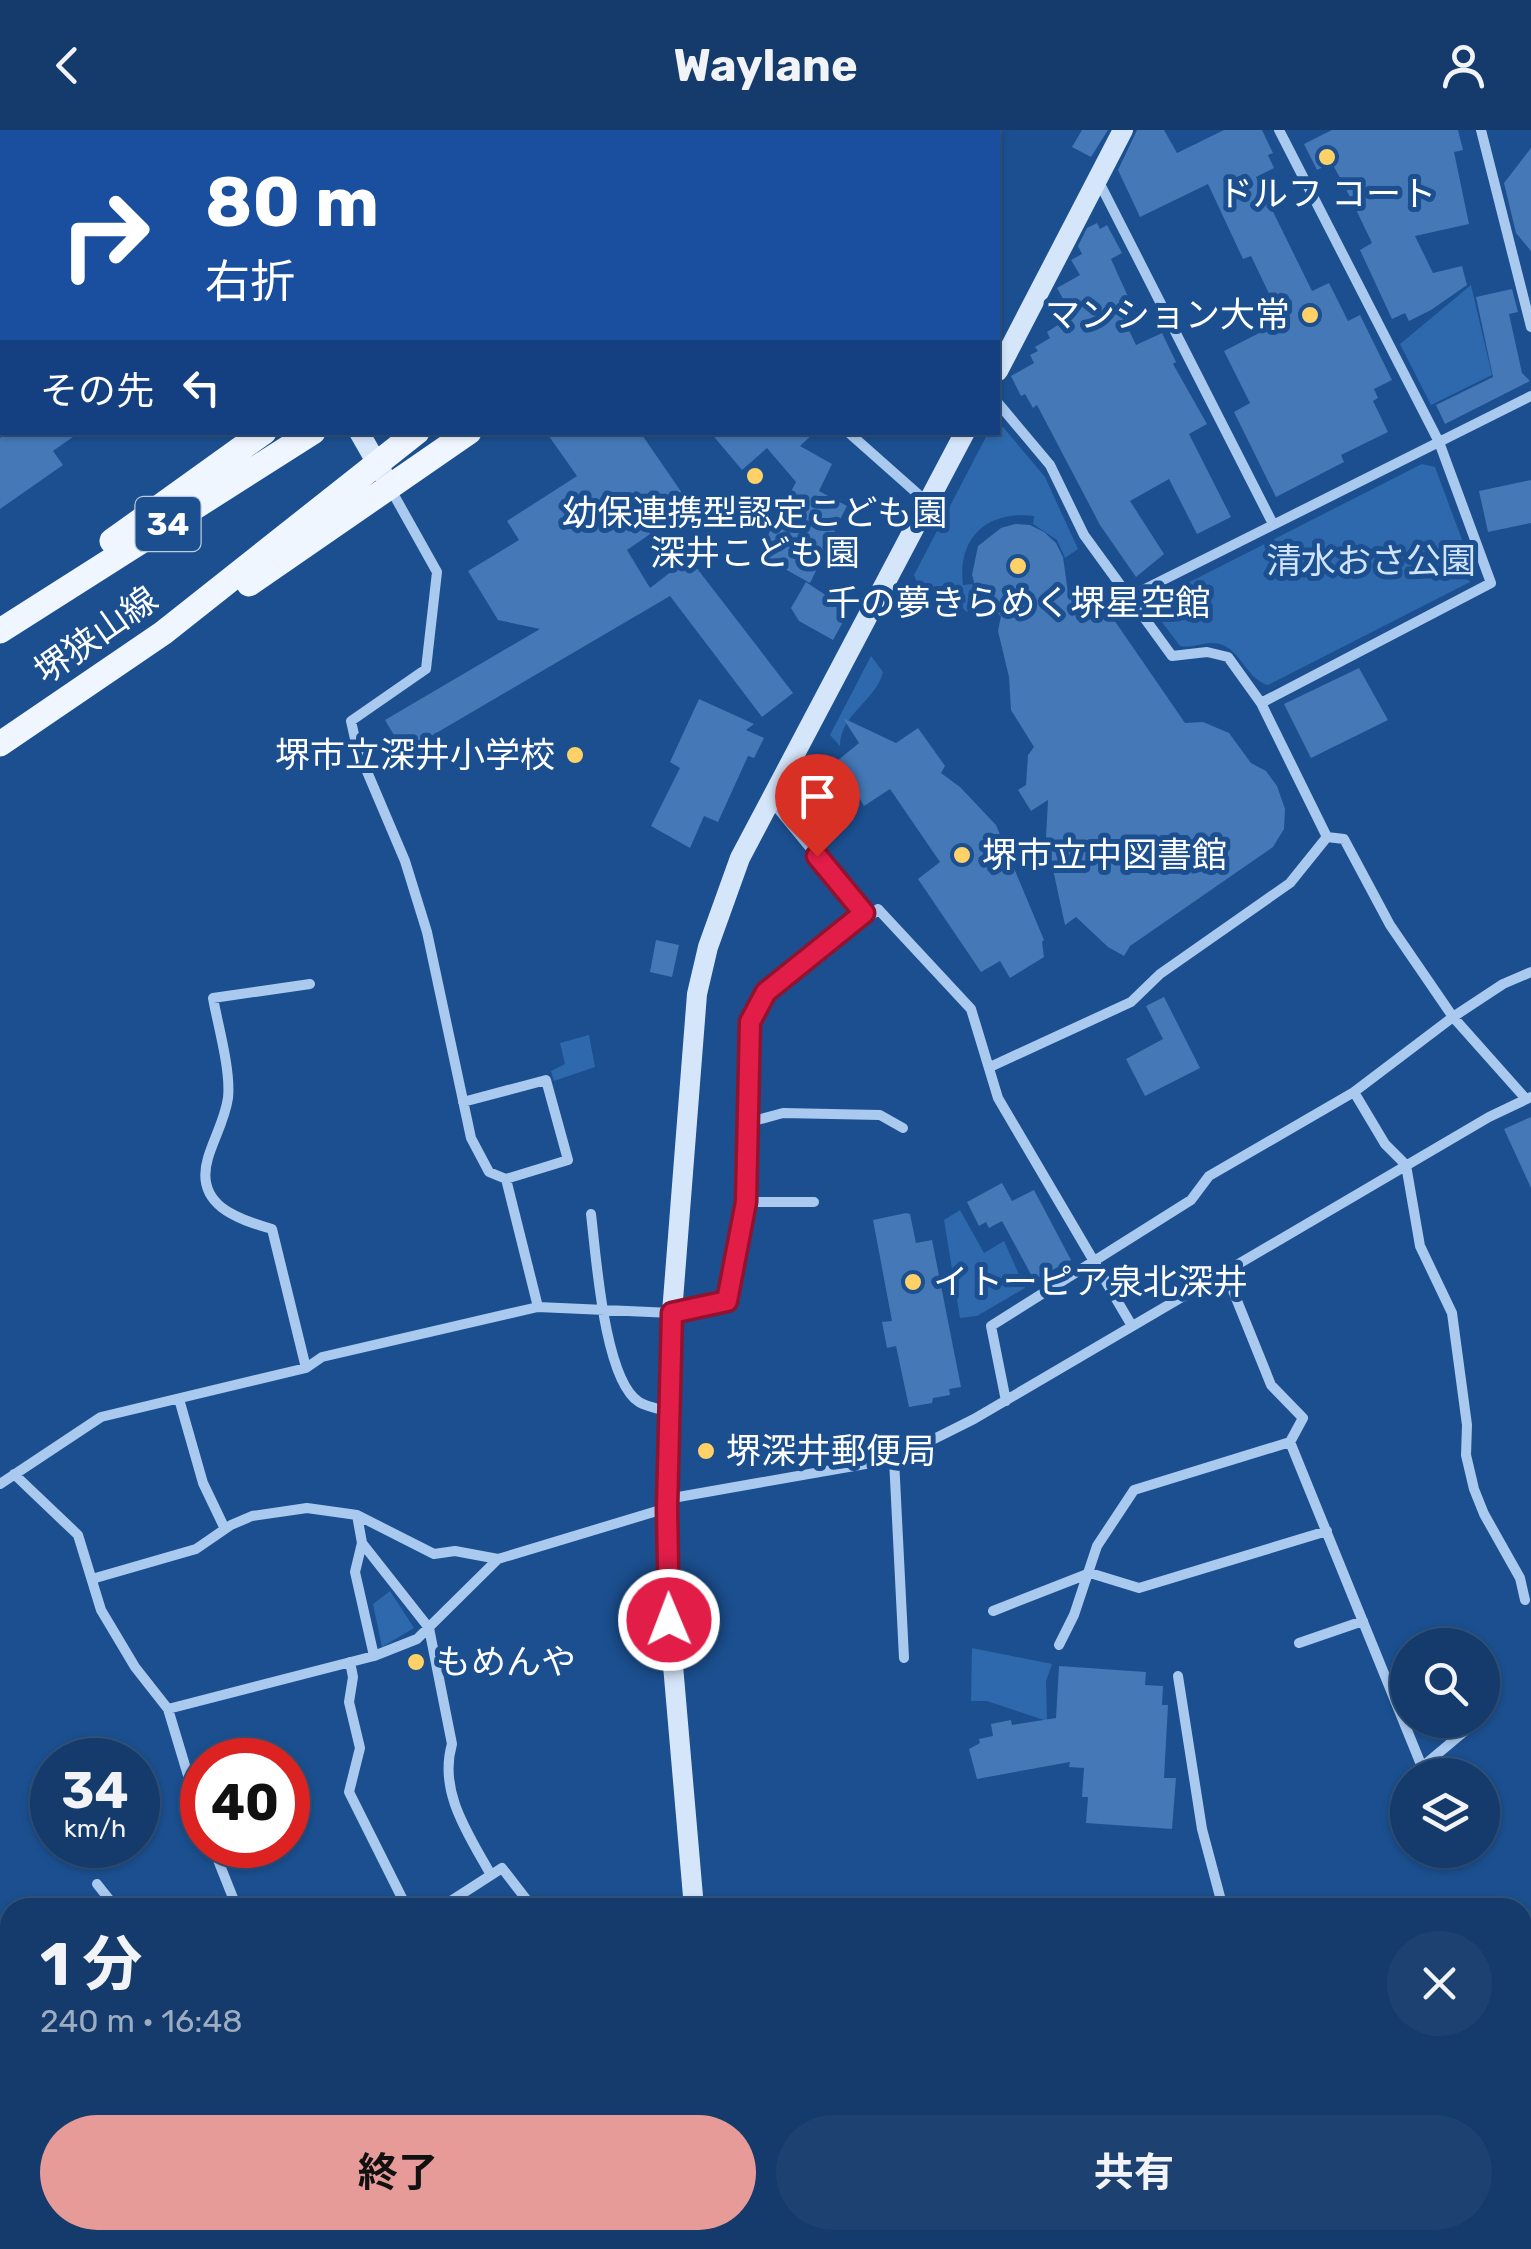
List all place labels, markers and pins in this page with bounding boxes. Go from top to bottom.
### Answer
marker: ドルフ コート [1316,146,1338,168]
place label: ドルフ コート [1218,173,1436,215]
place label: マンション大常 [1045,294,1290,336]
marker: マンション大常 [1299,304,1321,326]
marker: 幼保連携型認定こども園 深井こども園 [744,465,766,487]
place label: 幼保連携型認定こども園 深井こども園 [562,492,948,574]
marker: 千の夢きらめく堺星空館 [1007,555,1029,577]
place label: 千の夢きらめく堺星空館 [825,582,1211,624]
place label: 堺市立深井小学校 [275,734,555,776]
marker: 堺市立深井小学校 [564,744,586,766]
pin [775,754,860,857]
place label: 堺市立中図書館 [982,834,1227,876]
marker: 堺市立中図書館 [951,844,973,866]
place label: イトーピア泉北深井 [933,1261,1248,1303]
marker: イトーピア泉北深井 [902,1271,924,1293]
place label: 堺深井郵便局 [726,1430,936,1472]
marker: 堺深井郵便局 [695,1440,717,1462]
place label: もめんや [436,1641,576,1683]
marker: もめんや [405,1651,427,1673]

